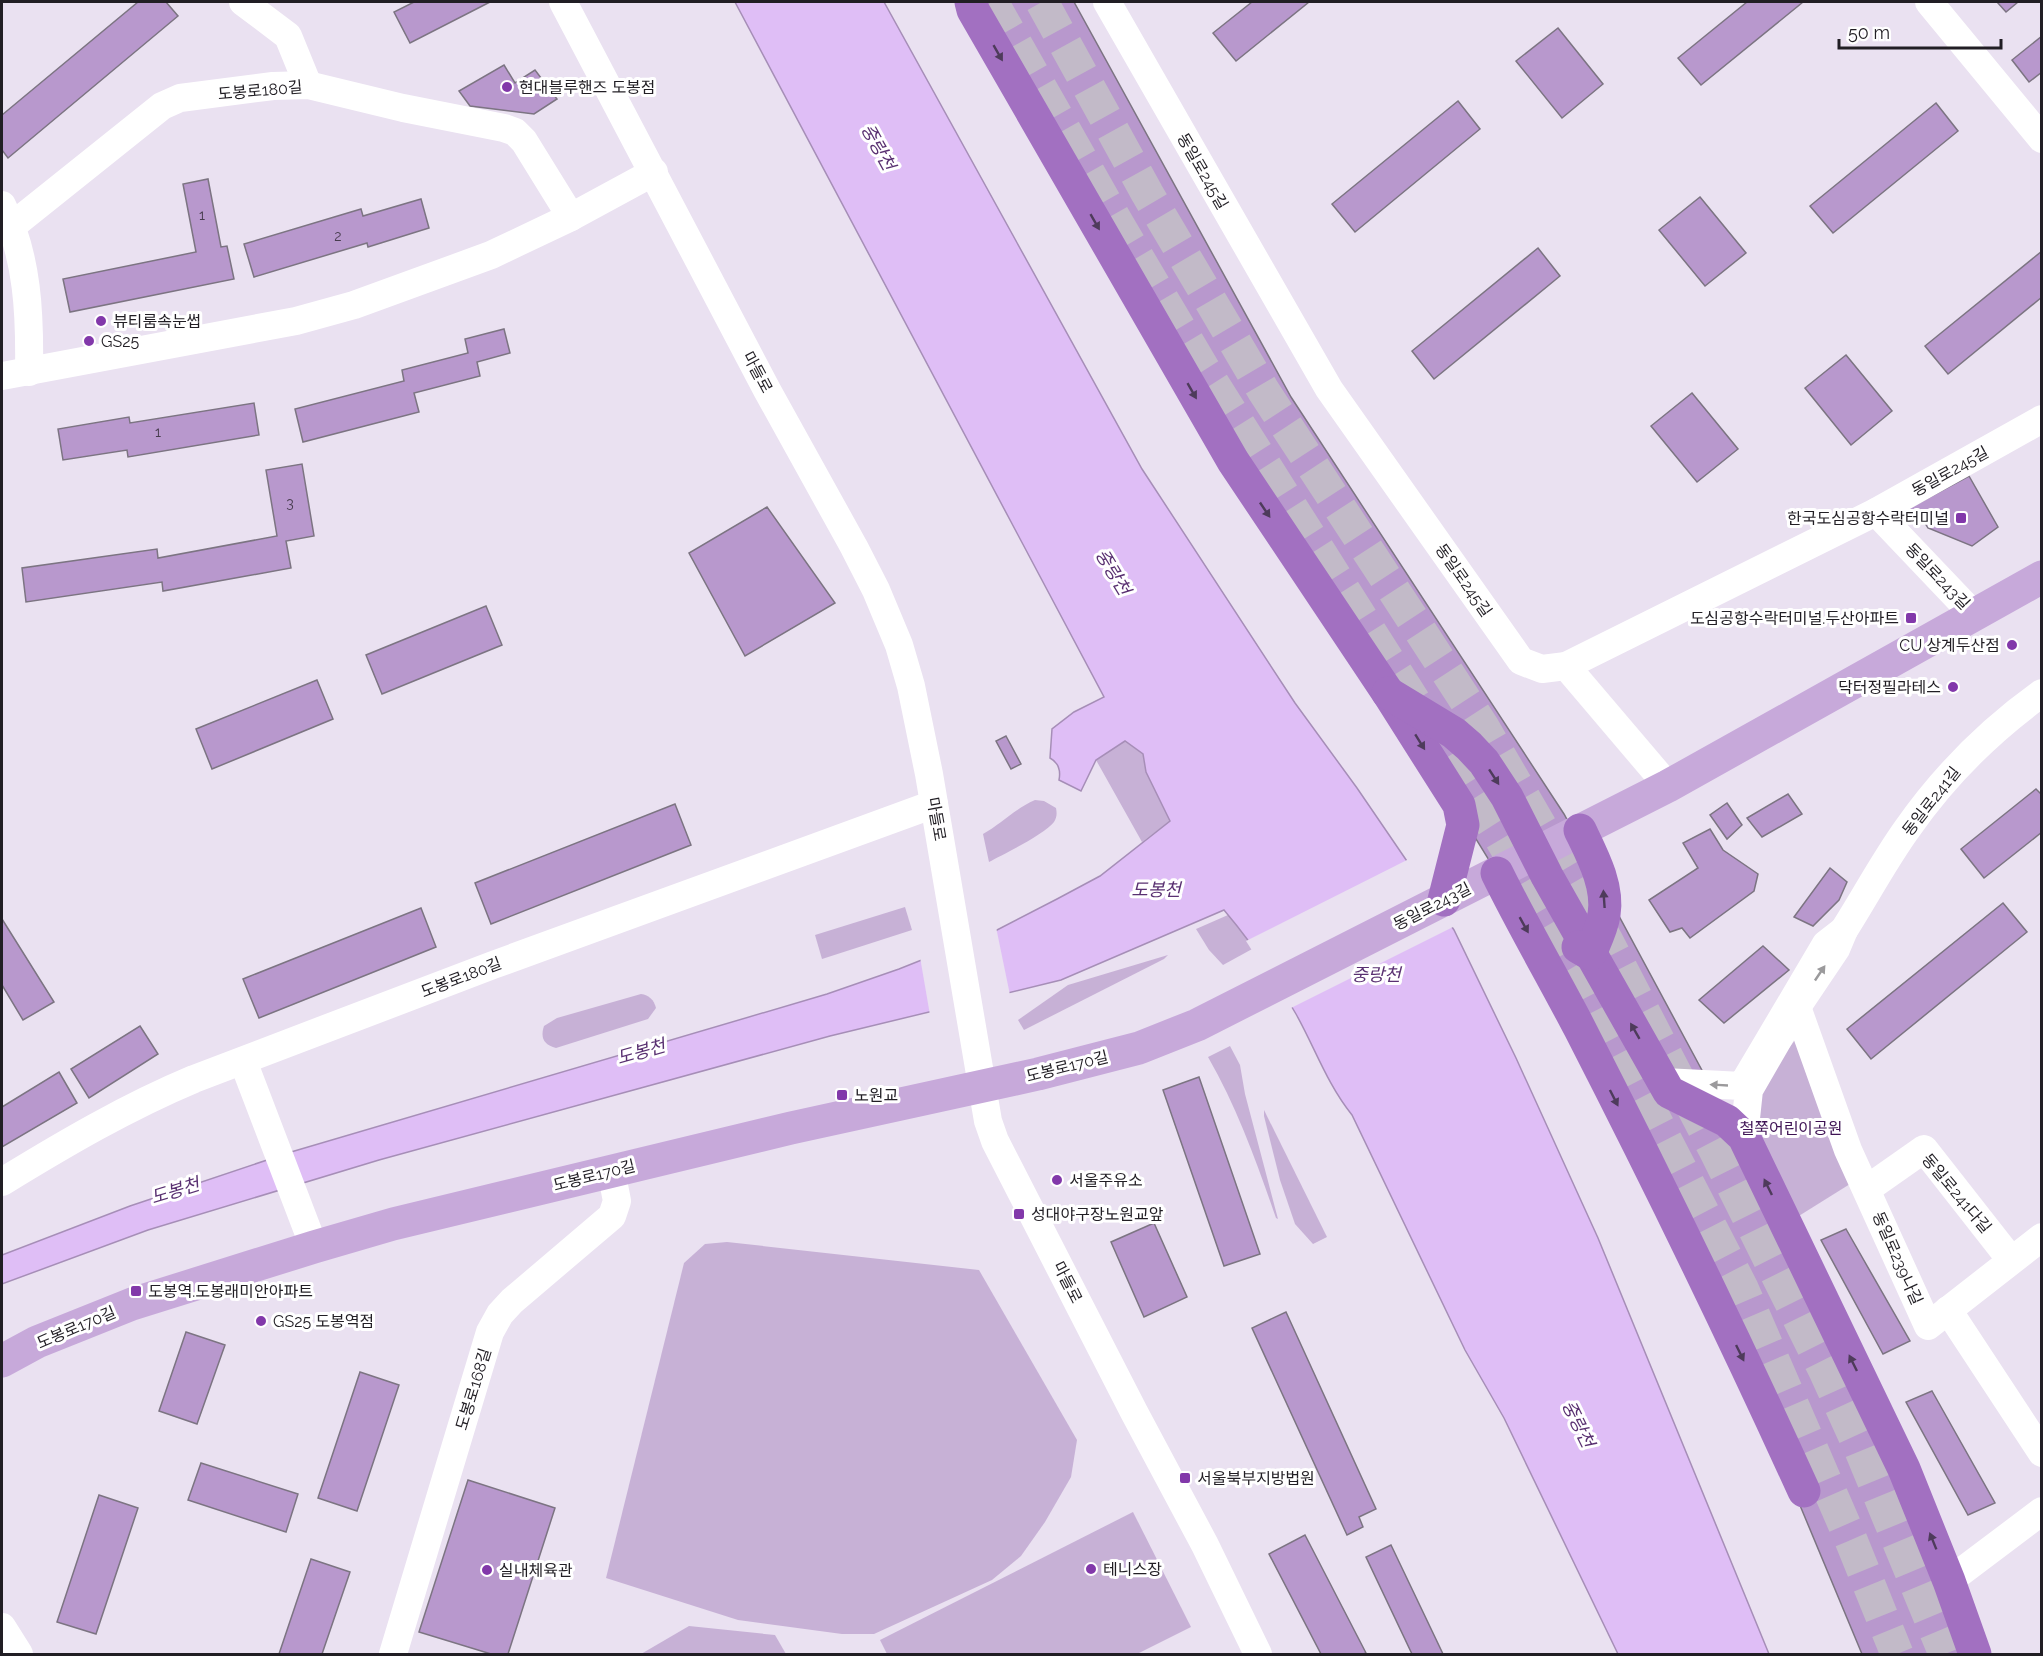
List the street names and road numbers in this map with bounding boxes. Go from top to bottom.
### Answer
street label: 도봉로180길 [217,77,303,104]
street label: 동일로245길 [1173,130,1232,213]
street label: 마들로 [739,348,776,396]
street label: 동일로245길 [1909,443,1992,500]
street label: 동일로243길 [1901,539,1974,613]
street label: 동일로245길 [1432,540,1496,620]
street label: 동일로241길 [1898,763,1964,840]
street label: 마들로 [923,796,950,843]
street label: 동일로243길 [1390,879,1474,934]
street label: 도봉로180길 [418,953,504,1002]
street label: 도봉로170길 [1024,1047,1110,1086]
street label: 동일로241다길 [1918,1150,1995,1237]
street label: 도봉로170길 [551,1156,637,1195]
street label: 동일로239나길 [1869,1209,1927,1308]
street label: 마들로 [1049,1258,1086,1306]
street label: 도봉로170길 [34,1302,119,1353]
street label: 도봉로168길 [452,1346,495,1433]

